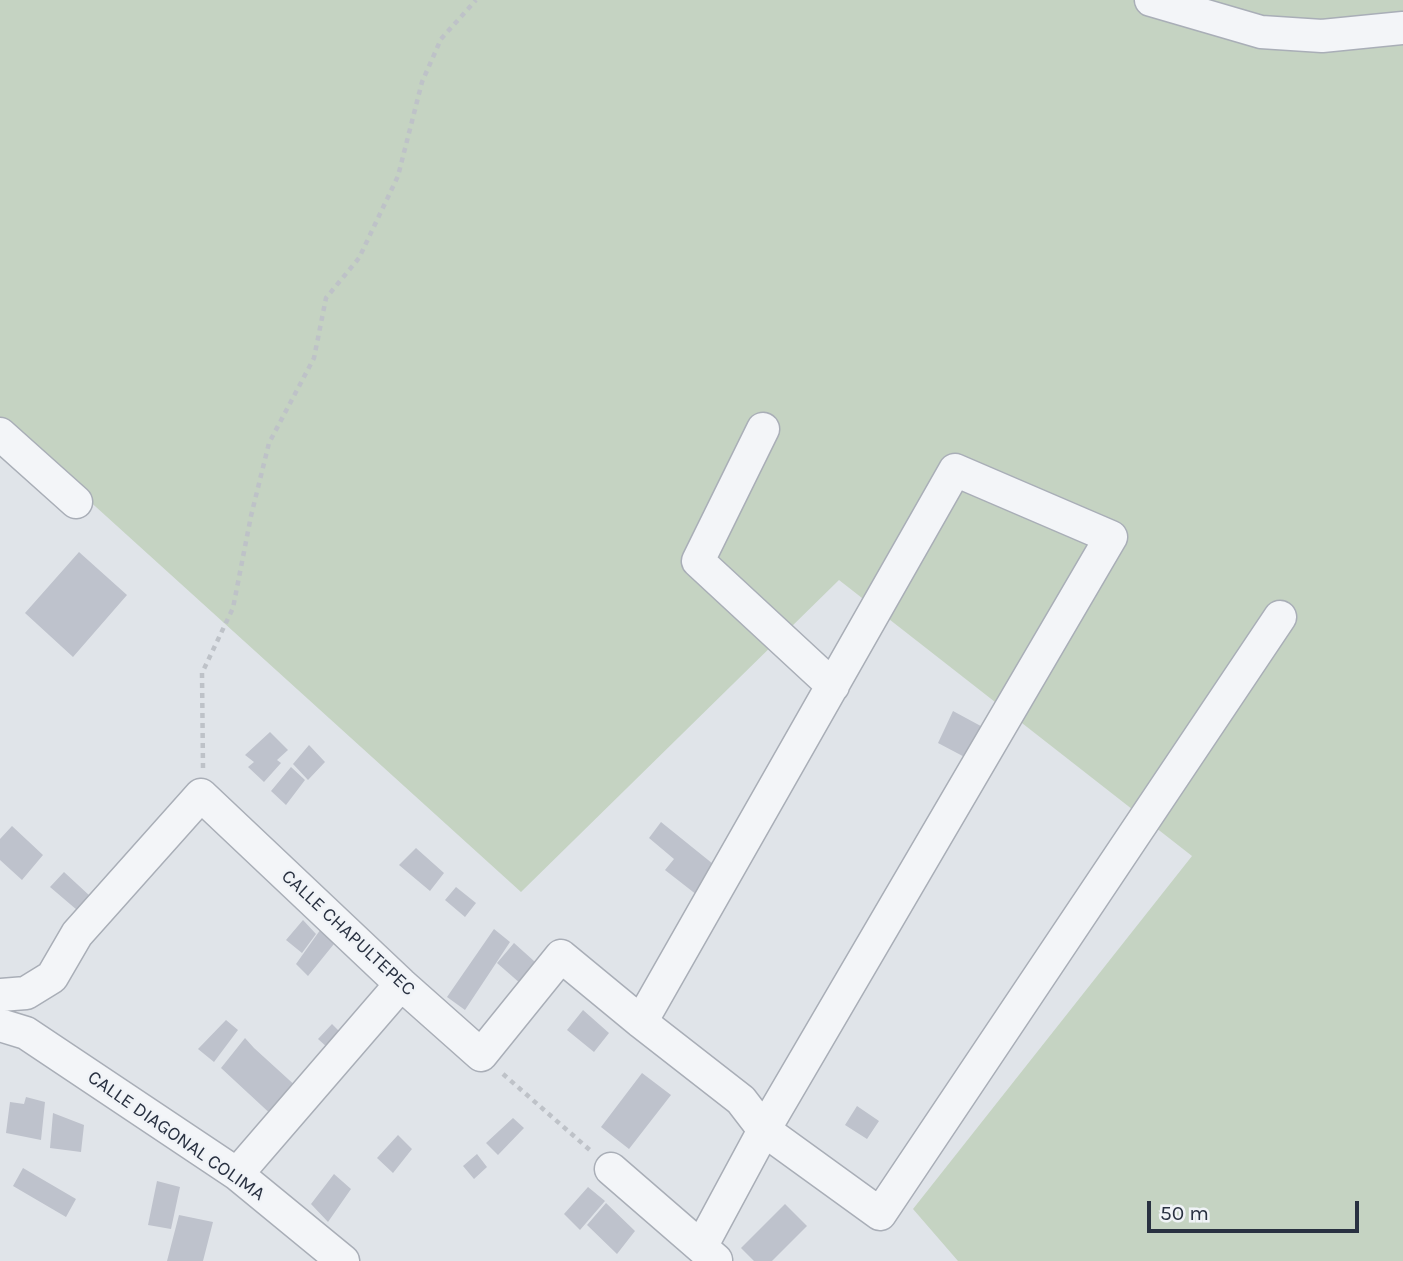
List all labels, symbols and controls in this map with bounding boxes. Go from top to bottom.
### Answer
street label: CALLE CHAPULTEPEC [276,865,420,1001]
street label: CALLE DIAGONAL COLIMA [83,1066,269,1206]
scale bar [1151,1188,1363,1232]
text: 50 m [1160,1201,1209,1225]

